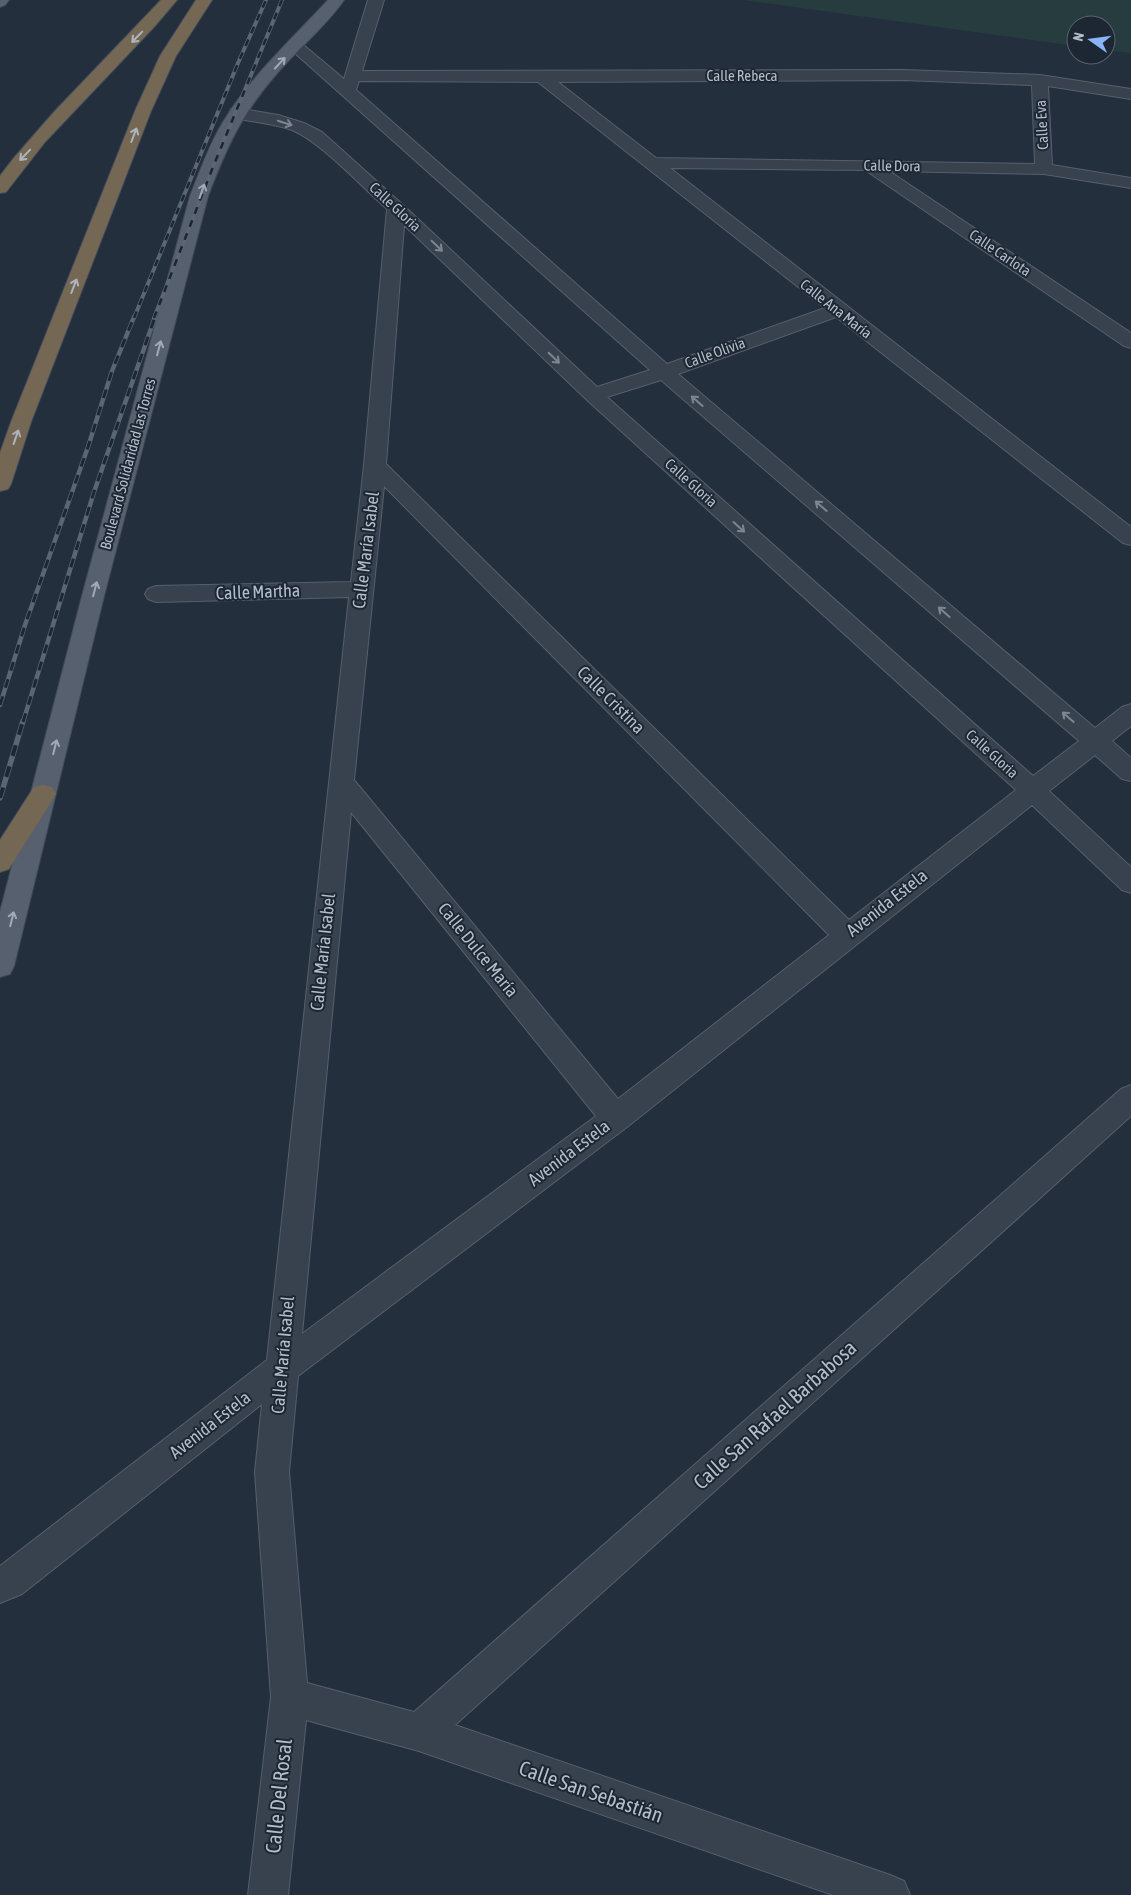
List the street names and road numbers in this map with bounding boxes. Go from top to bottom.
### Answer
street label: Calle Rebeca [706,67,778,84]
street label: Calle Eva [1032,100,1051,150]
street label: Calle Dora [863,157,921,174]
street label: Calle Gloria [366,179,425,235]
street label: Calle Carlota [966,226,1034,279]
street label: Calle Ana María [797,275,875,342]
street label: Calle Olivia [682,334,747,371]
street label: Boulevard Solidaridad las Torres [96,376,159,551]
street label: Calle Gloria [662,455,721,510]
street label: Calle María Isabel [348,490,383,610]
street label: Calle Martha [215,580,300,603]
street label: Calle Cristina [573,662,649,738]
street label: Calle Gloria [963,726,1022,781]
street label: Avenida Estela [842,865,931,941]
street label: Calle María Isabel [306,892,339,1012]
street label: Calle Dulce María [434,898,523,1001]
street label: Avenida Estela [524,1115,614,1190]
street label: Calle María Isabel [267,1295,298,1415]
street label: Calle San Rafael Barbabosa [688,1335,861,1494]
street label: Avenida Estela [165,1387,254,1463]
street label: Calle Del Rosal [260,1737,296,1855]
street label: Calle San Sebastián [516,1755,666,1827]

